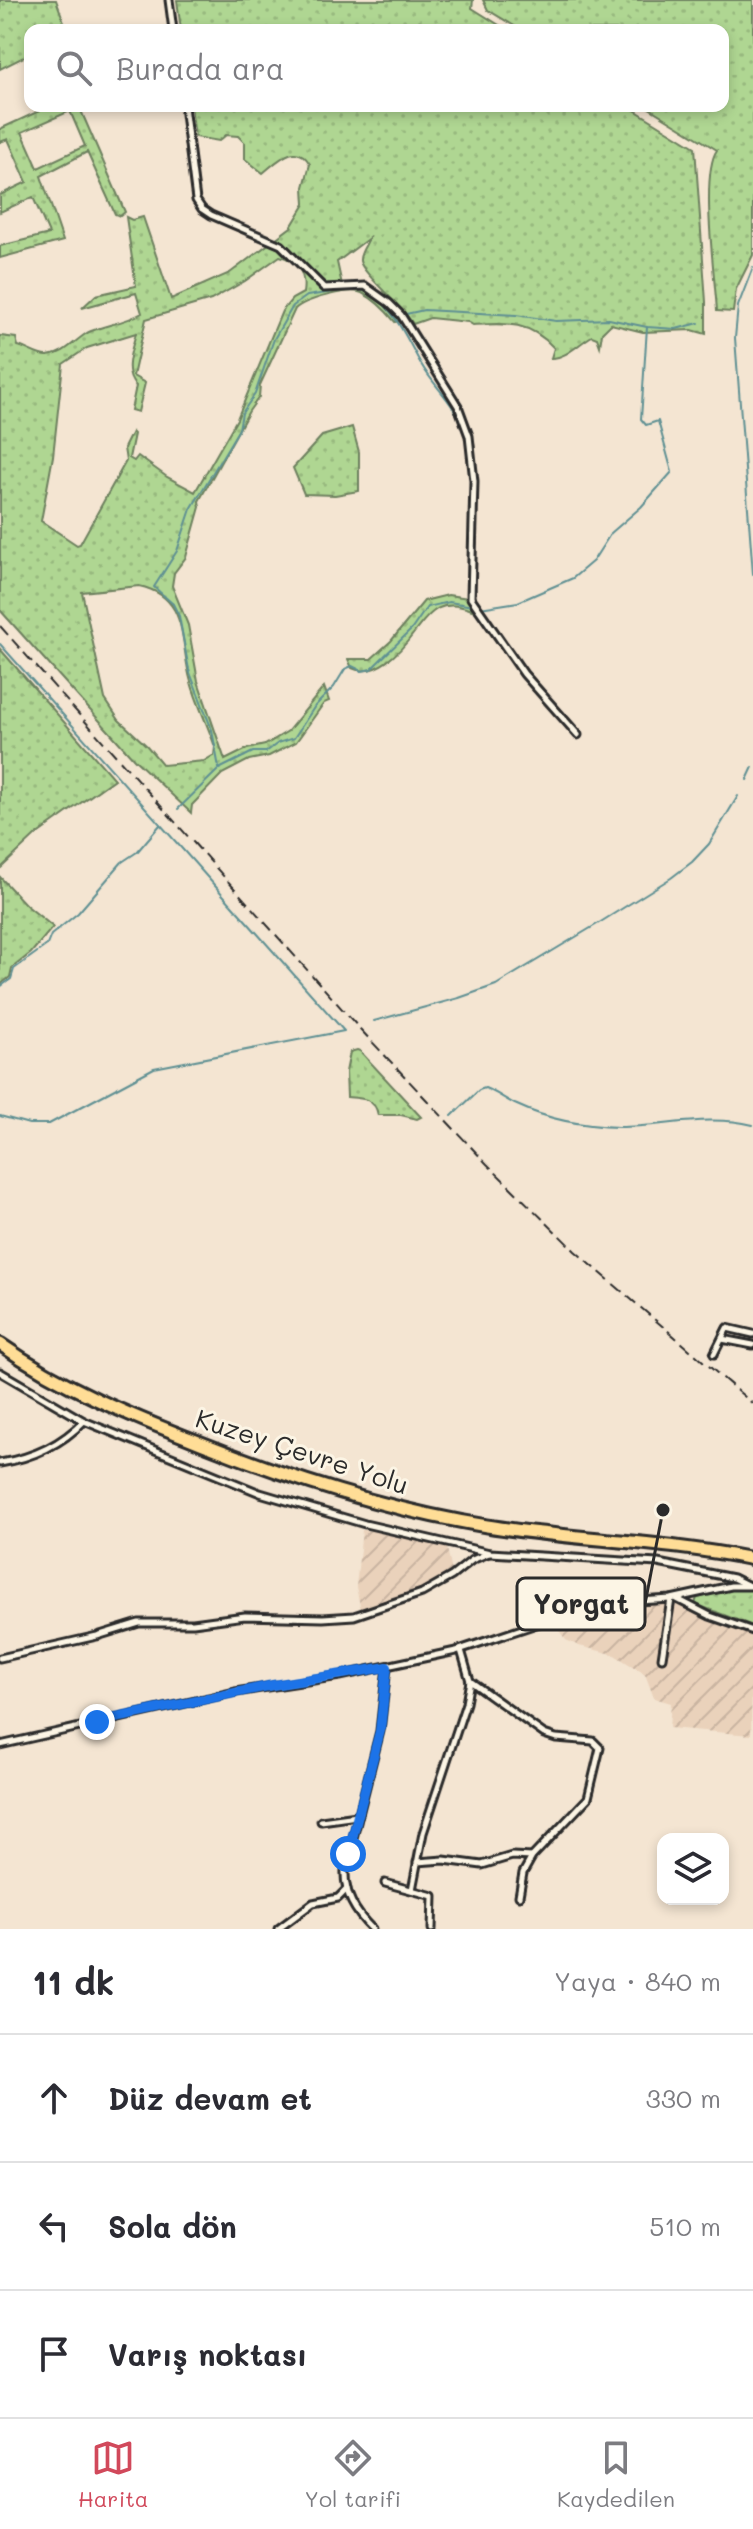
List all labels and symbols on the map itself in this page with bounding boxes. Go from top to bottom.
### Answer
street label: Kuzey Çevre Yolu [192,1401,413,1501]
callout: Yorgat [517,1578,645,1630]
text: Yorgat [533,1585,629,1621]
route end [79,1704,115,1740]
route start [330,1836,366,1872]

